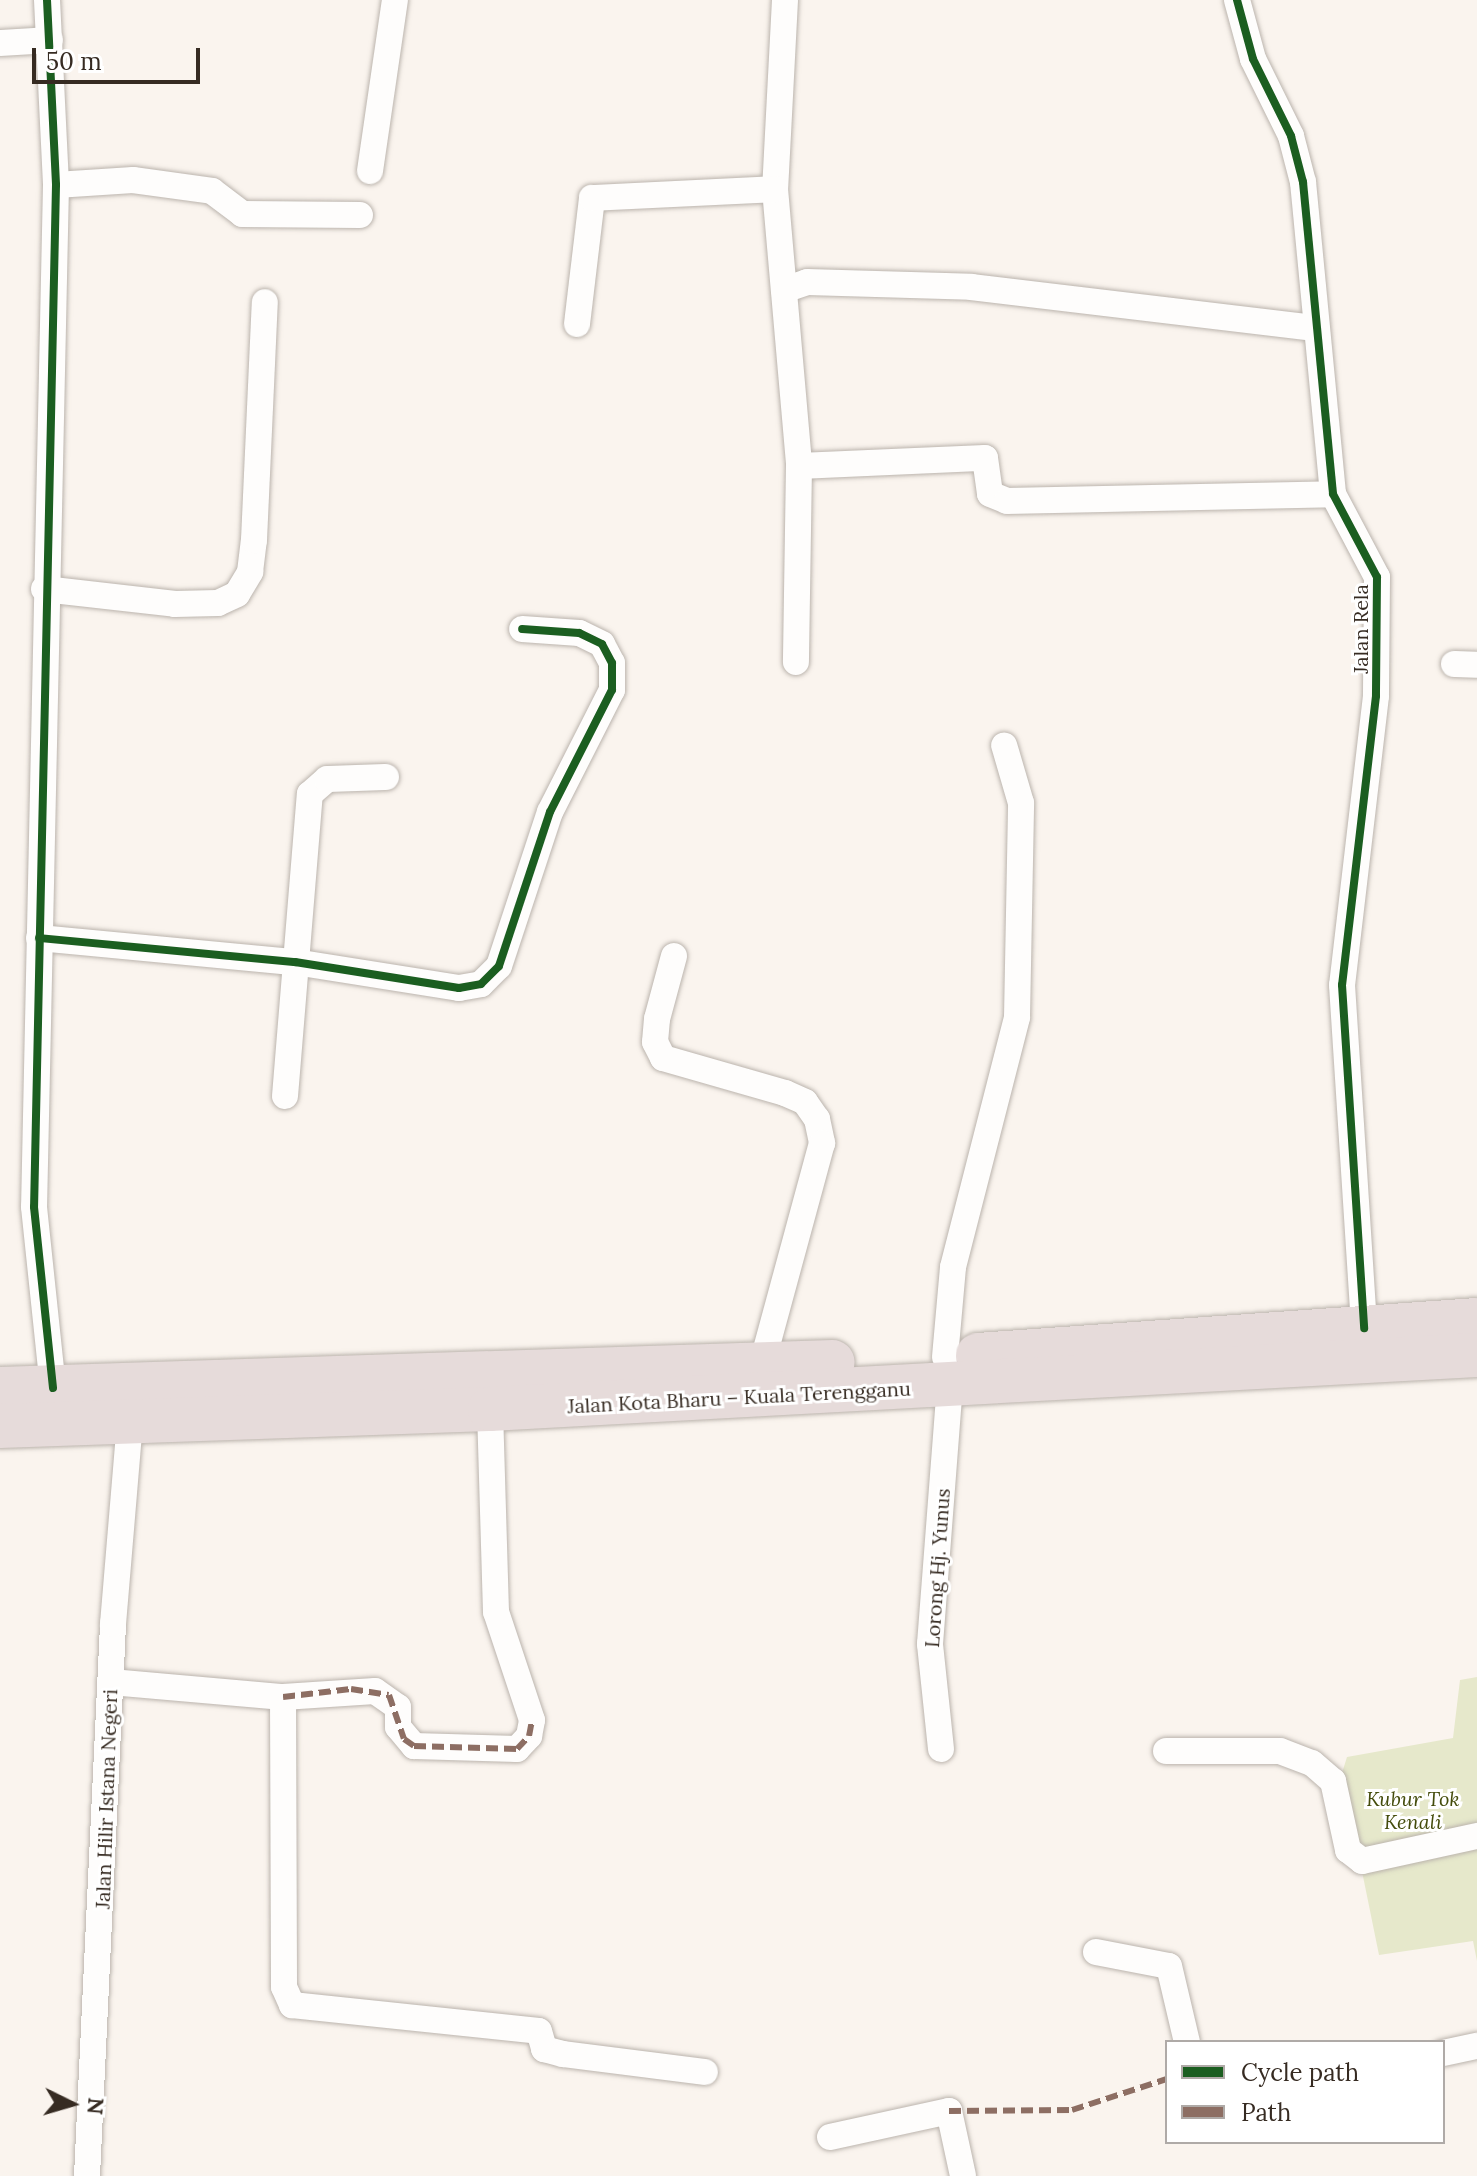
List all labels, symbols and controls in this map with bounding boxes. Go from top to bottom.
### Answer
scale bar [36,32,204,82]
text: 50 m [46,46,102,77]
street label: Jalan Rela [1348,584,1372,674]
street label: Jalan Kota Bharu – Kuala Terengganu [567,1376,911,1418]
street label: Lorong Hj. Yunus [919,1487,955,1649]
street label: Jalan Hilir Istana Negeri [90,1689,122,1909]
park label: Kubur Tok Kenali [1366,1786,1460,1833]
legend [1165,2040,1445,2144]
text: Cycle path [1241,2057,1359,2088]
north arrow [32,2064,112,2144]
text: N [81,2096,111,2116]
text: Path [1241,2097,1291,2128]

